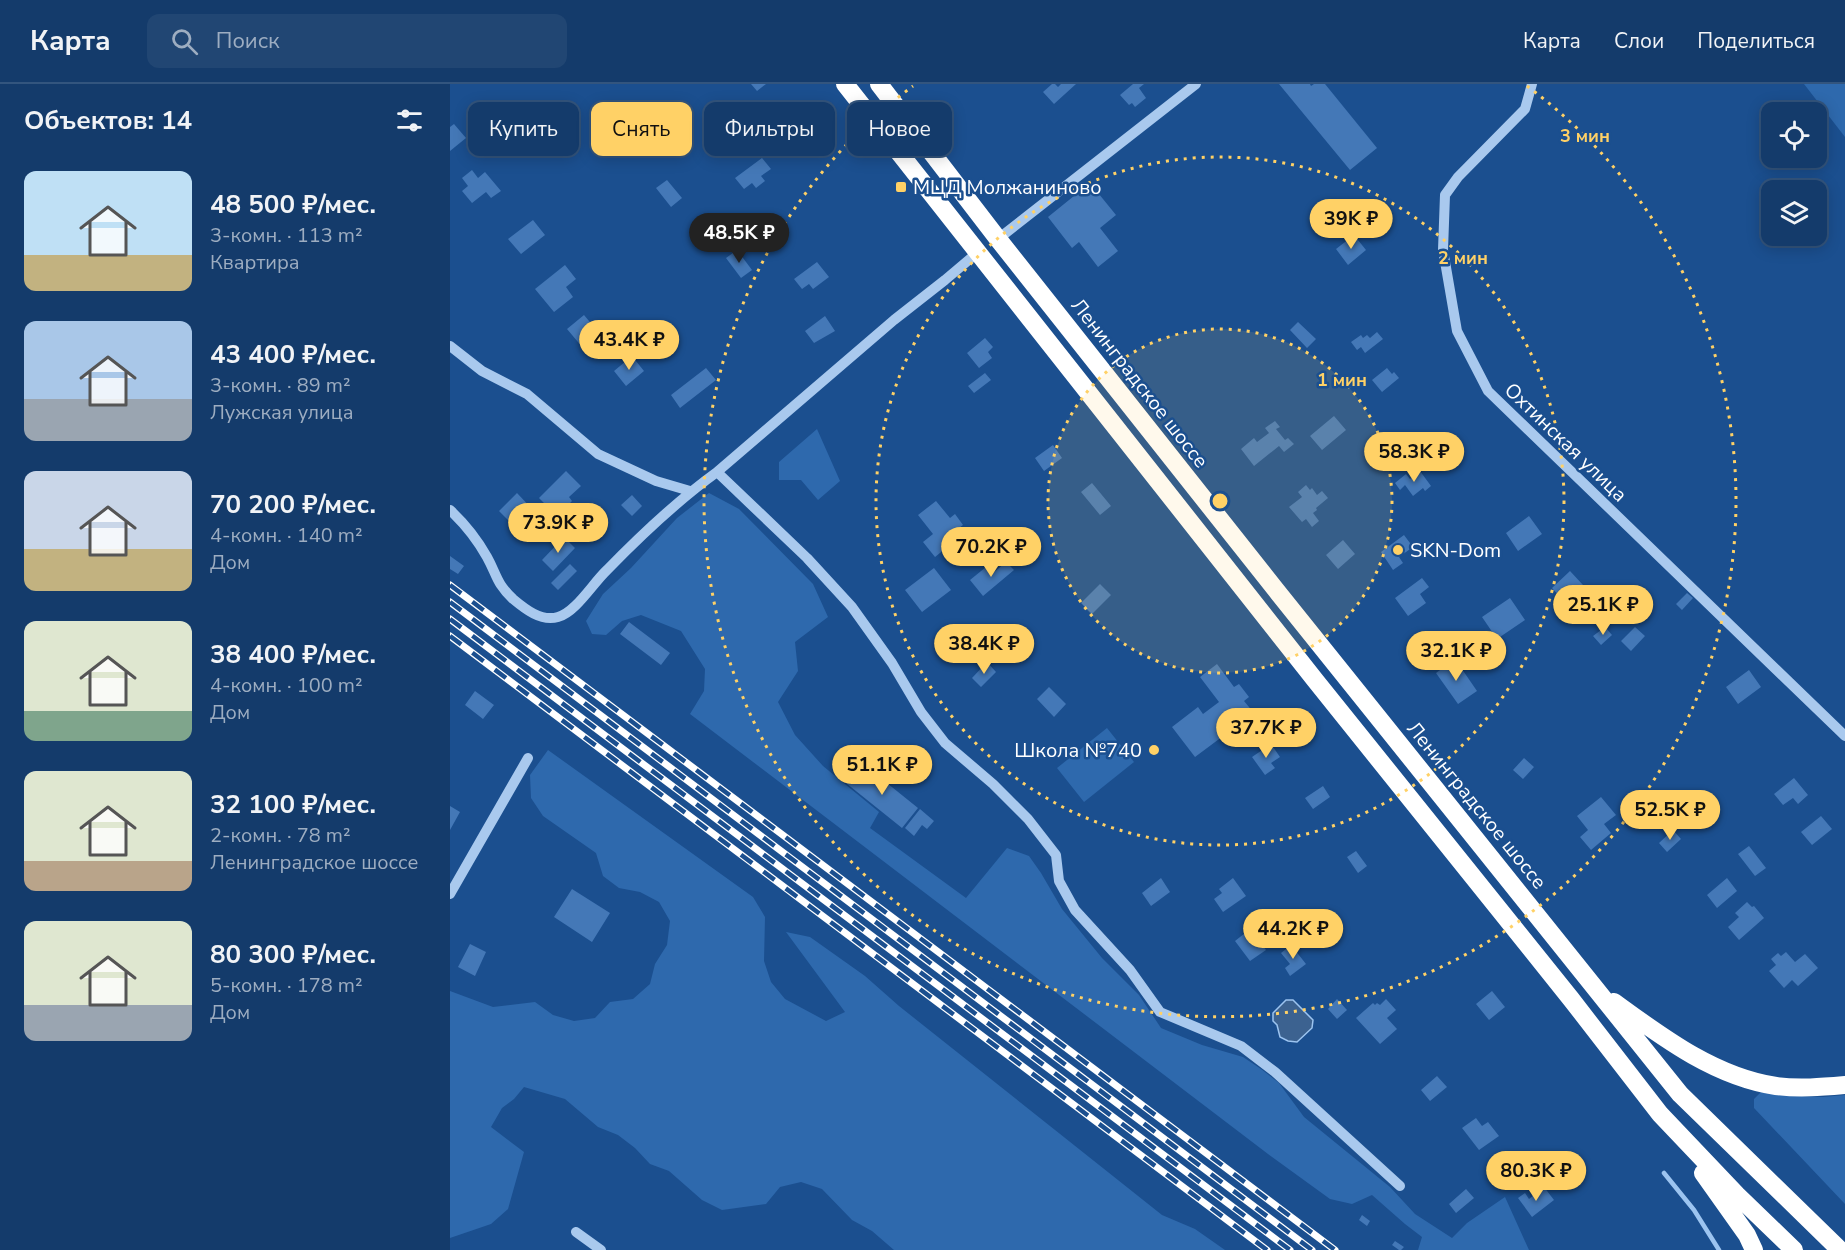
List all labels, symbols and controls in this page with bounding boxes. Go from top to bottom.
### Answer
search box [147,14,567,68]
text: Карта [30,22,111,60]
icon: search [168,25,201,58]
text: Поиск [216,26,280,56]
text: Карта [1523,27,1581,55]
text: Слои [1614,27,1664,55]
text: Поделиться [1697,27,1815,55]
chip: Купить [468,102,579,156]
chip: Снять [591,102,692,156]
chip: Фильтры [704,102,835,156]
chip: Новое [847,102,952,156]
map controls [1761,102,1827,246]
button: locate [1761,102,1827,168]
text: Объектов: 14 [24,103,192,138]
icon: filters [393,104,426,137]
text: 3 мин [1560,124,1610,148]
place label: МЦД Молжаниново [913,174,1102,201]
marker: МЦД Молжаниново [894,180,908,194]
button: layers [1761,180,1827,246]
text: 48 500 ₽/мес. [210,187,376,222]
icon: home [72,195,144,267]
pin: 39K ₽ [1309,199,1393,250]
text: 39K ₽ [1324,205,1378,232]
pin: 48.5K ₽ [684,213,794,264]
text: 48.5K ₽ [703,219,775,246]
text: 3-комн. · 113 m² [210,222,363,249]
text: 2 мин [1438,246,1488,270]
text: Квартира [210,249,300,276]
street label: Ленинградское шоссе [1065,293,1214,474]
pin: 43.4K ₽ [574,320,684,371]
text: 43.4K ₽ [593,326,665,353]
text: 43 400 ₽/мес. [210,337,376,372]
icon: home [72,345,144,417]
text: 1 мин [1317,368,1367,392]
text: 3-комн. · 89 m² [210,372,351,399]
street label: Охтинская улица [1498,377,1633,508]
text: Лужская улица [210,399,353,426]
pin: 58.3K ₽ [1359,432,1469,483]
text: 58.3K ₽ [1378,438,1450,465]
text: 70 200 ₽/мес. [210,487,376,522]
centre of rings [1210,491,1230,511]
icon: home [72,495,144,567]
pin: 73.9K ₽ [503,503,613,554]
text: 73.9K ₽ [522,509,594,536]
text: 4-комн. · 140 m² [210,522,363,549]
pin: 70.2K ₽ [936,527,1046,578]
text: 70.2K ₽ [955,533,1027,560]
place label: SKN-Dom [1410,537,1501,564]
marker: SKN-Dom [1391,543,1405,557]
text: Дом [210,549,250,576]
pin: 25.1K ₽ [1548,585,1658,636]
text: 25.1K ₽ [1567,591,1639,618]
pin: 38.4K ₽ [929,624,1039,675]
text: 38.4K ₽ [948,630,1020,657]
pin: 32.1K ₽ [1401,631,1511,682]
text: 38 400 ₽/мес. [210,637,376,672]
text: 32.1K ₽ [1420,637,1492,664]
icon: home [72,645,144,717]
text: 4-комн. · 100 m² [210,672,363,699]
text: Дом [210,699,250,726]
pin: 37.7K ₽ [1211,708,1321,759]
text: 37.7K ₽ [1230,714,1302,741]
street label: Ленинградское шоссе [1401,716,1553,895]
place label: Школа №740 [1014,737,1142,764]
marker: Школа №740 [1147,743,1161,757]
pin: 51.1K ₽ [827,745,937,796]
text: 51.1K ₽ [846,751,918,778]
text: 32 100 ₽/мес. [210,787,376,822]
pin: 52.5K ₽ [1615,790,1725,841]
icon: home [72,795,144,867]
text: 52.5K ₽ [1634,796,1706,823]
text: 2-комн. · 78 m² [210,822,351,849]
text: Ленинградское шоссе [210,849,418,876]
pin: 44.2K ₽ [1238,909,1348,960]
text: 44.2K ₽ [1257,915,1329,942]
text: 80 300 ₽/мес. [210,937,376,972]
icon: home [72,945,144,1017]
text: 5-комн. · 178 m² [210,972,363,999]
text: Дом [210,999,250,1026]
pin: 80.3K ₽ [1481,1151,1591,1202]
text: 80.3K ₽ [1500,1157,1572,1184]

